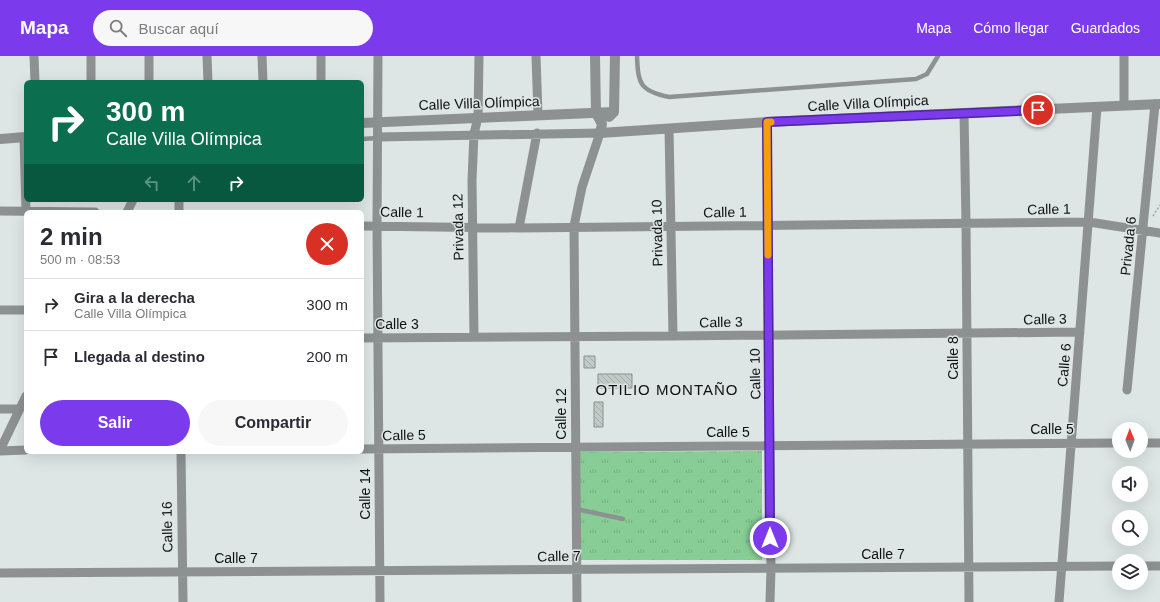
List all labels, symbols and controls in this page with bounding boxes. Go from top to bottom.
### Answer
search box [93,10,373,46]
text: Mapa [20,17,69,38]
icon: search [107,17,129,39]
text: Buscar aquí [139,20,219,37]
text: Mapa [916,20,951,36]
text: Cómo llegar [973,20,1049,36]
text: Guardados [1071,20,1140,36]
street label: Calle Villa Olímpica [807,92,929,114]
street label: Calle Villa Olímpica [418,93,540,113]
pin [1021,93,1055,127]
icon: right [40,96,92,148]
text: 300 m [106,96,185,127]
icon: arrive [1027,99,1049,121]
text: Calle Villa Olímpica [106,129,262,149]
icon: left [141,172,163,194]
icon: ahead [183,172,205,194]
icon: right [225,172,247,194]
street label: Privada 12 [449,193,467,261]
street label: Privada 10 [648,199,666,267]
street label: Calle 1 [1027,201,1071,217]
street label: Calle 1 [380,204,424,220]
street label: Calle 1 [703,204,747,220]
street label: Privada 6 [1117,216,1139,276]
text: 2 min [40,223,103,250]
button: close [306,223,348,265]
text: 500 m · 08:53 [40,252,120,267]
text: Gira a la derecha [74,289,195,306]
icon: right [40,294,62,316]
text: 300 m [306,296,348,313]
text: Calle Villa Olímpica [74,306,186,321]
street label: Calle 3 [1023,311,1067,327]
street label: Calle 3 [699,314,743,330]
street label: Calle 3 [375,316,419,332]
street label: Calle 8 [945,336,961,380]
street label: Calle 6 [1054,342,1074,387]
icon: arrive [40,346,62,368]
text: Llegada al destino [74,348,205,365]
text: 200 m [306,348,348,365]
street label: Calle 10 [747,348,763,400]
district label: OTILIO MONTAÑO [596,381,738,398]
street label: Calle 12 [553,388,569,440]
button: Salir [40,400,190,446]
button: Compartir [198,400,348,446]
street label: Calle 5 [1030,421,1074,437]
north arrow [1112,422,1148,458]
map controls [1112,422,1148,590]
street label: Calle 5 [706,424,750,440]
street label: Calle 5 [382,427,426,443]
button: sound [1112,466,1148,502]
street label: Calle 14 [357,468,373,520]
street label: Calle 16 [159,501,175,553]
button: search [1112,510,1148,546]
position arrow [749,517,791,559]
street label: Calle 7 [861,546,905,562]
street label: Calle 7 [537,548,581,564]
street label: Calle 7 [214,550,258,566]
button: layers [1112,554,1148,590]

